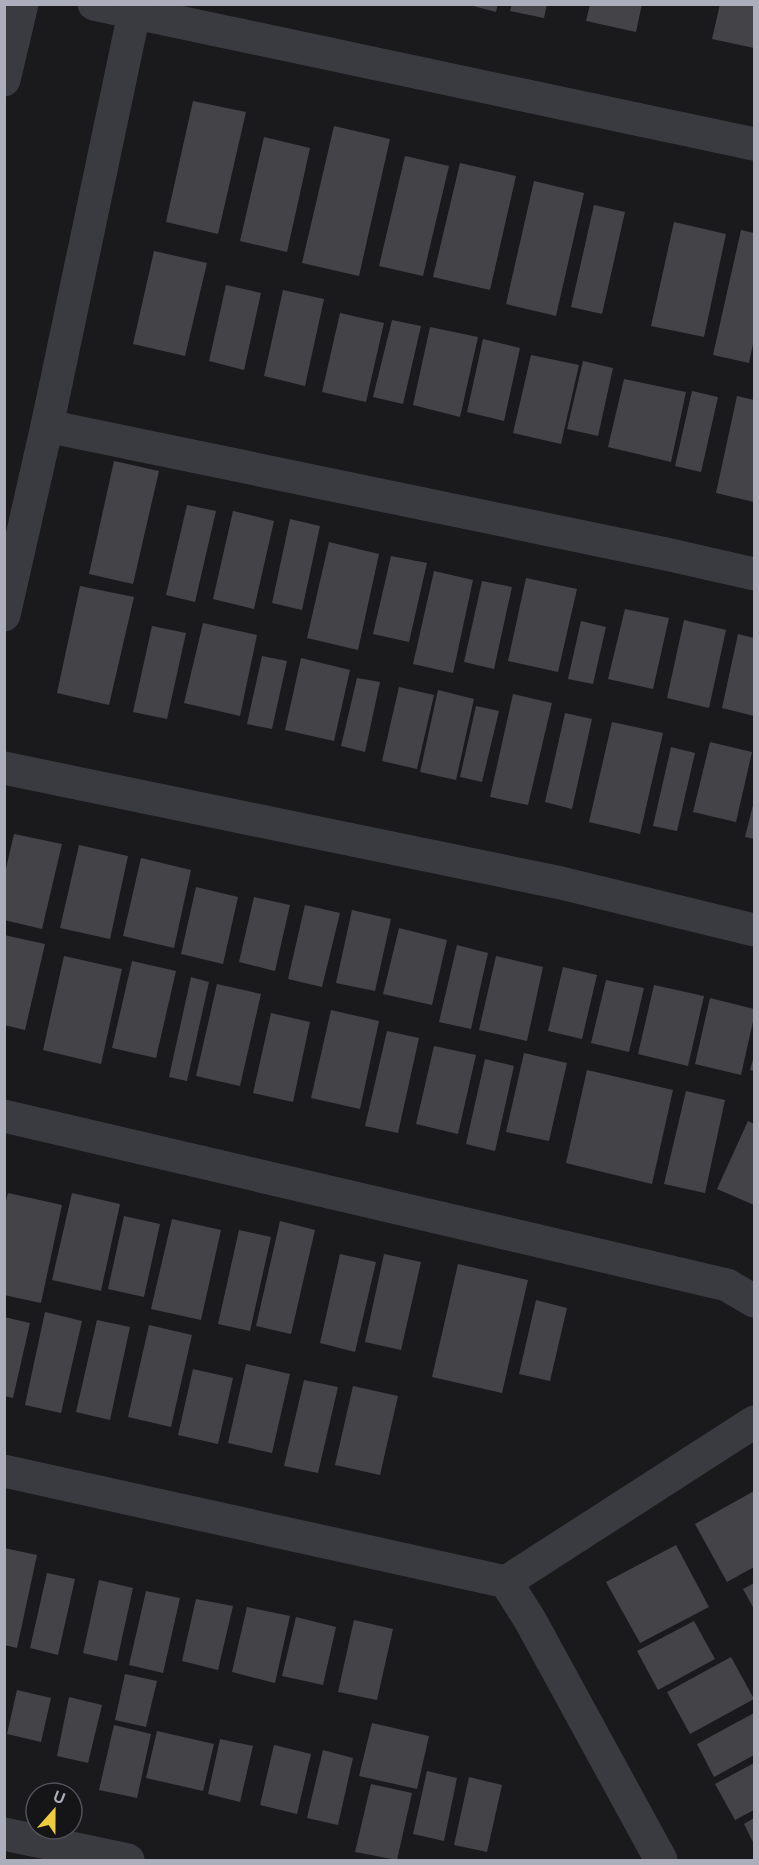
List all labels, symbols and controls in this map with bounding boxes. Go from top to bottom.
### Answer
north arrow [24,1781,84,1841]
text: U [51,1787,68,1808]

